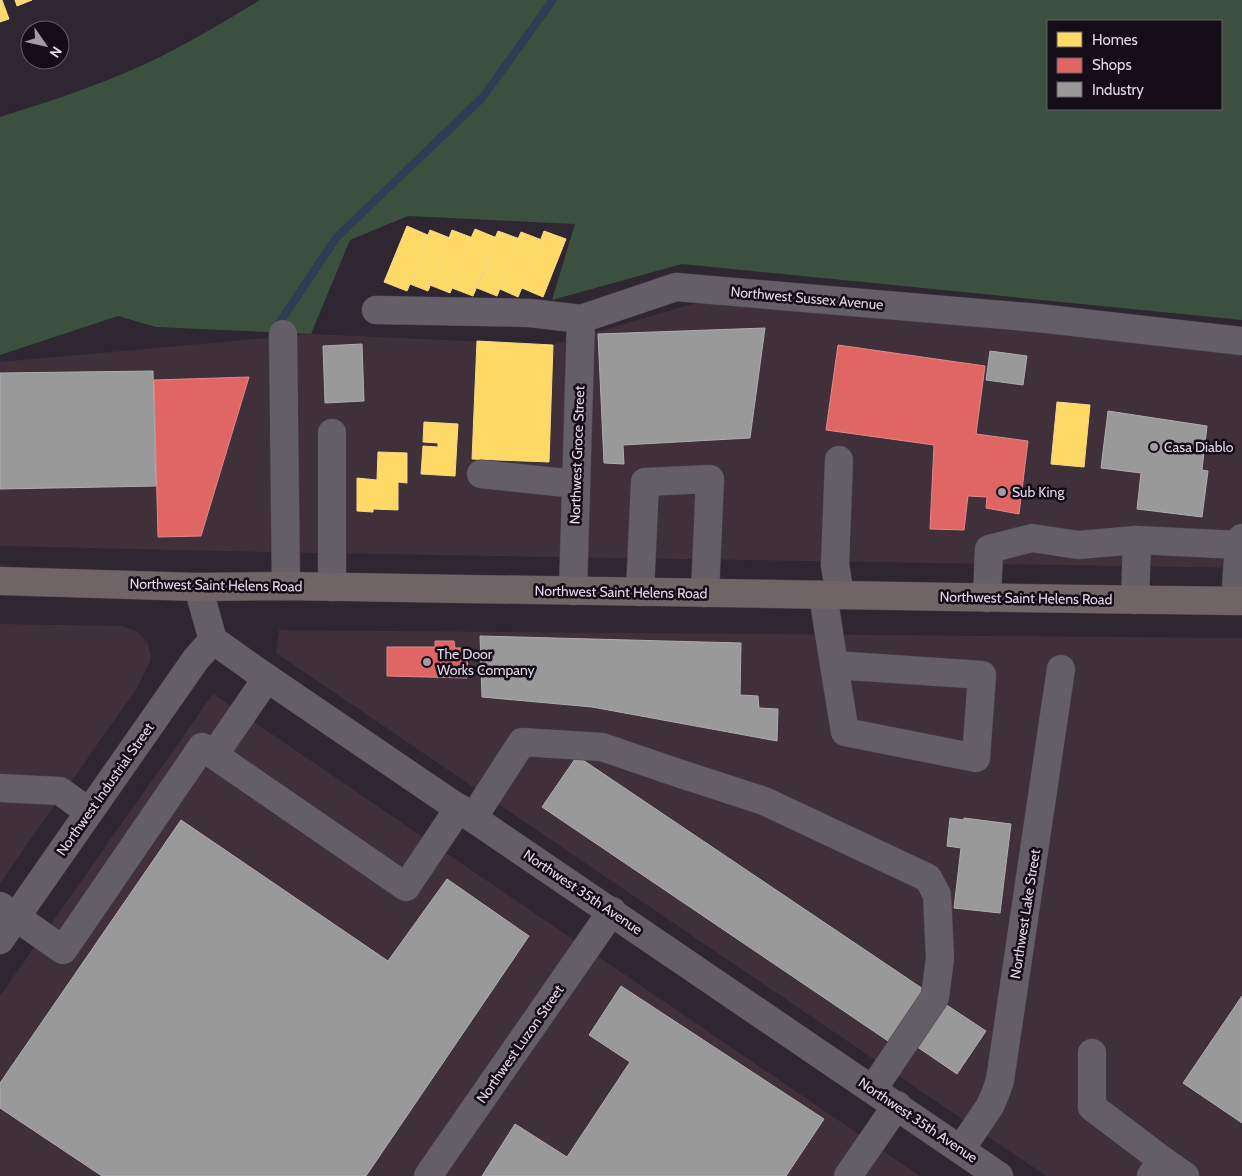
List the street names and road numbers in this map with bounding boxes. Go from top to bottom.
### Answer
street label: Northwest Sussex Avenue [730,282,884,314]
street label: Northwest Groce Street [566,385,588,525]
street label: Northwest Saint Helens Road [129,574,303,596]
street label: Northwest Saint Helens Road [534,581,708,603]
street label: Northwest Saint Helens Road [939,587,1113,609]
street label: Northwest Industrial Street [52,719,158,859]
street label: Northwest 35th Avenue [520,845,646,939]
street label: Northwest Lake Street [1006,848,1044,980]
street label: Northwest Luzon Street [472,981,568,1107]
street label: Northwest 35th Avenue [855,1073,981,1167]

